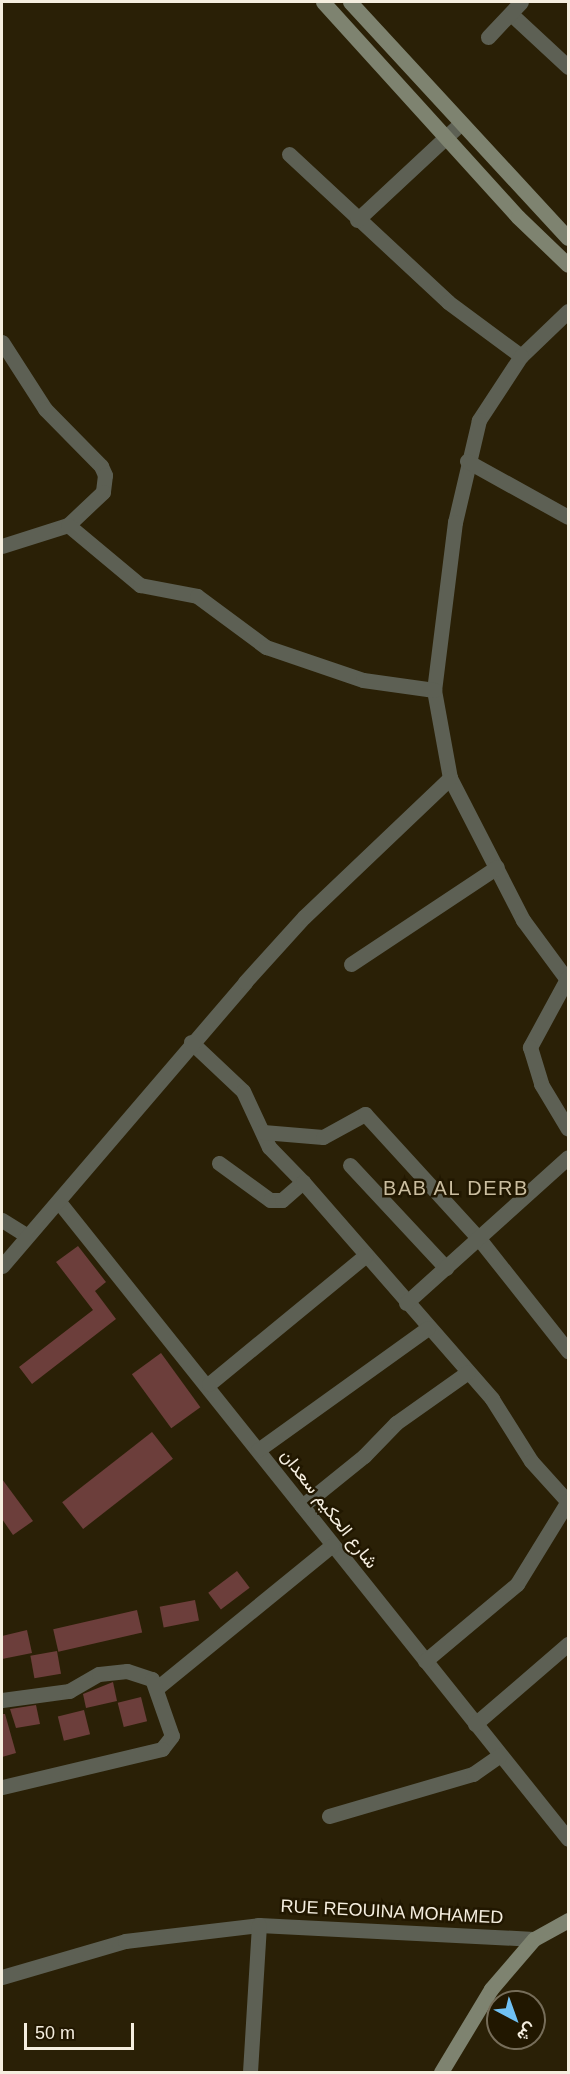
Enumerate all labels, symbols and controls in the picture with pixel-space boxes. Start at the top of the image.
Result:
district label: BAB AL DERB [382,1176,530,1200]
street label: شارع الحكيم سعدان [276,1445,382,1573]
street label: RUE REOUINA MOHAMED [280,1895,504,1929]
north arrow [486,1990,546,2050]
scale bar [27,2011,136,2049]
text: ش [514,2020,540,2045]
text: 50 m [35,2023,75,2043]

